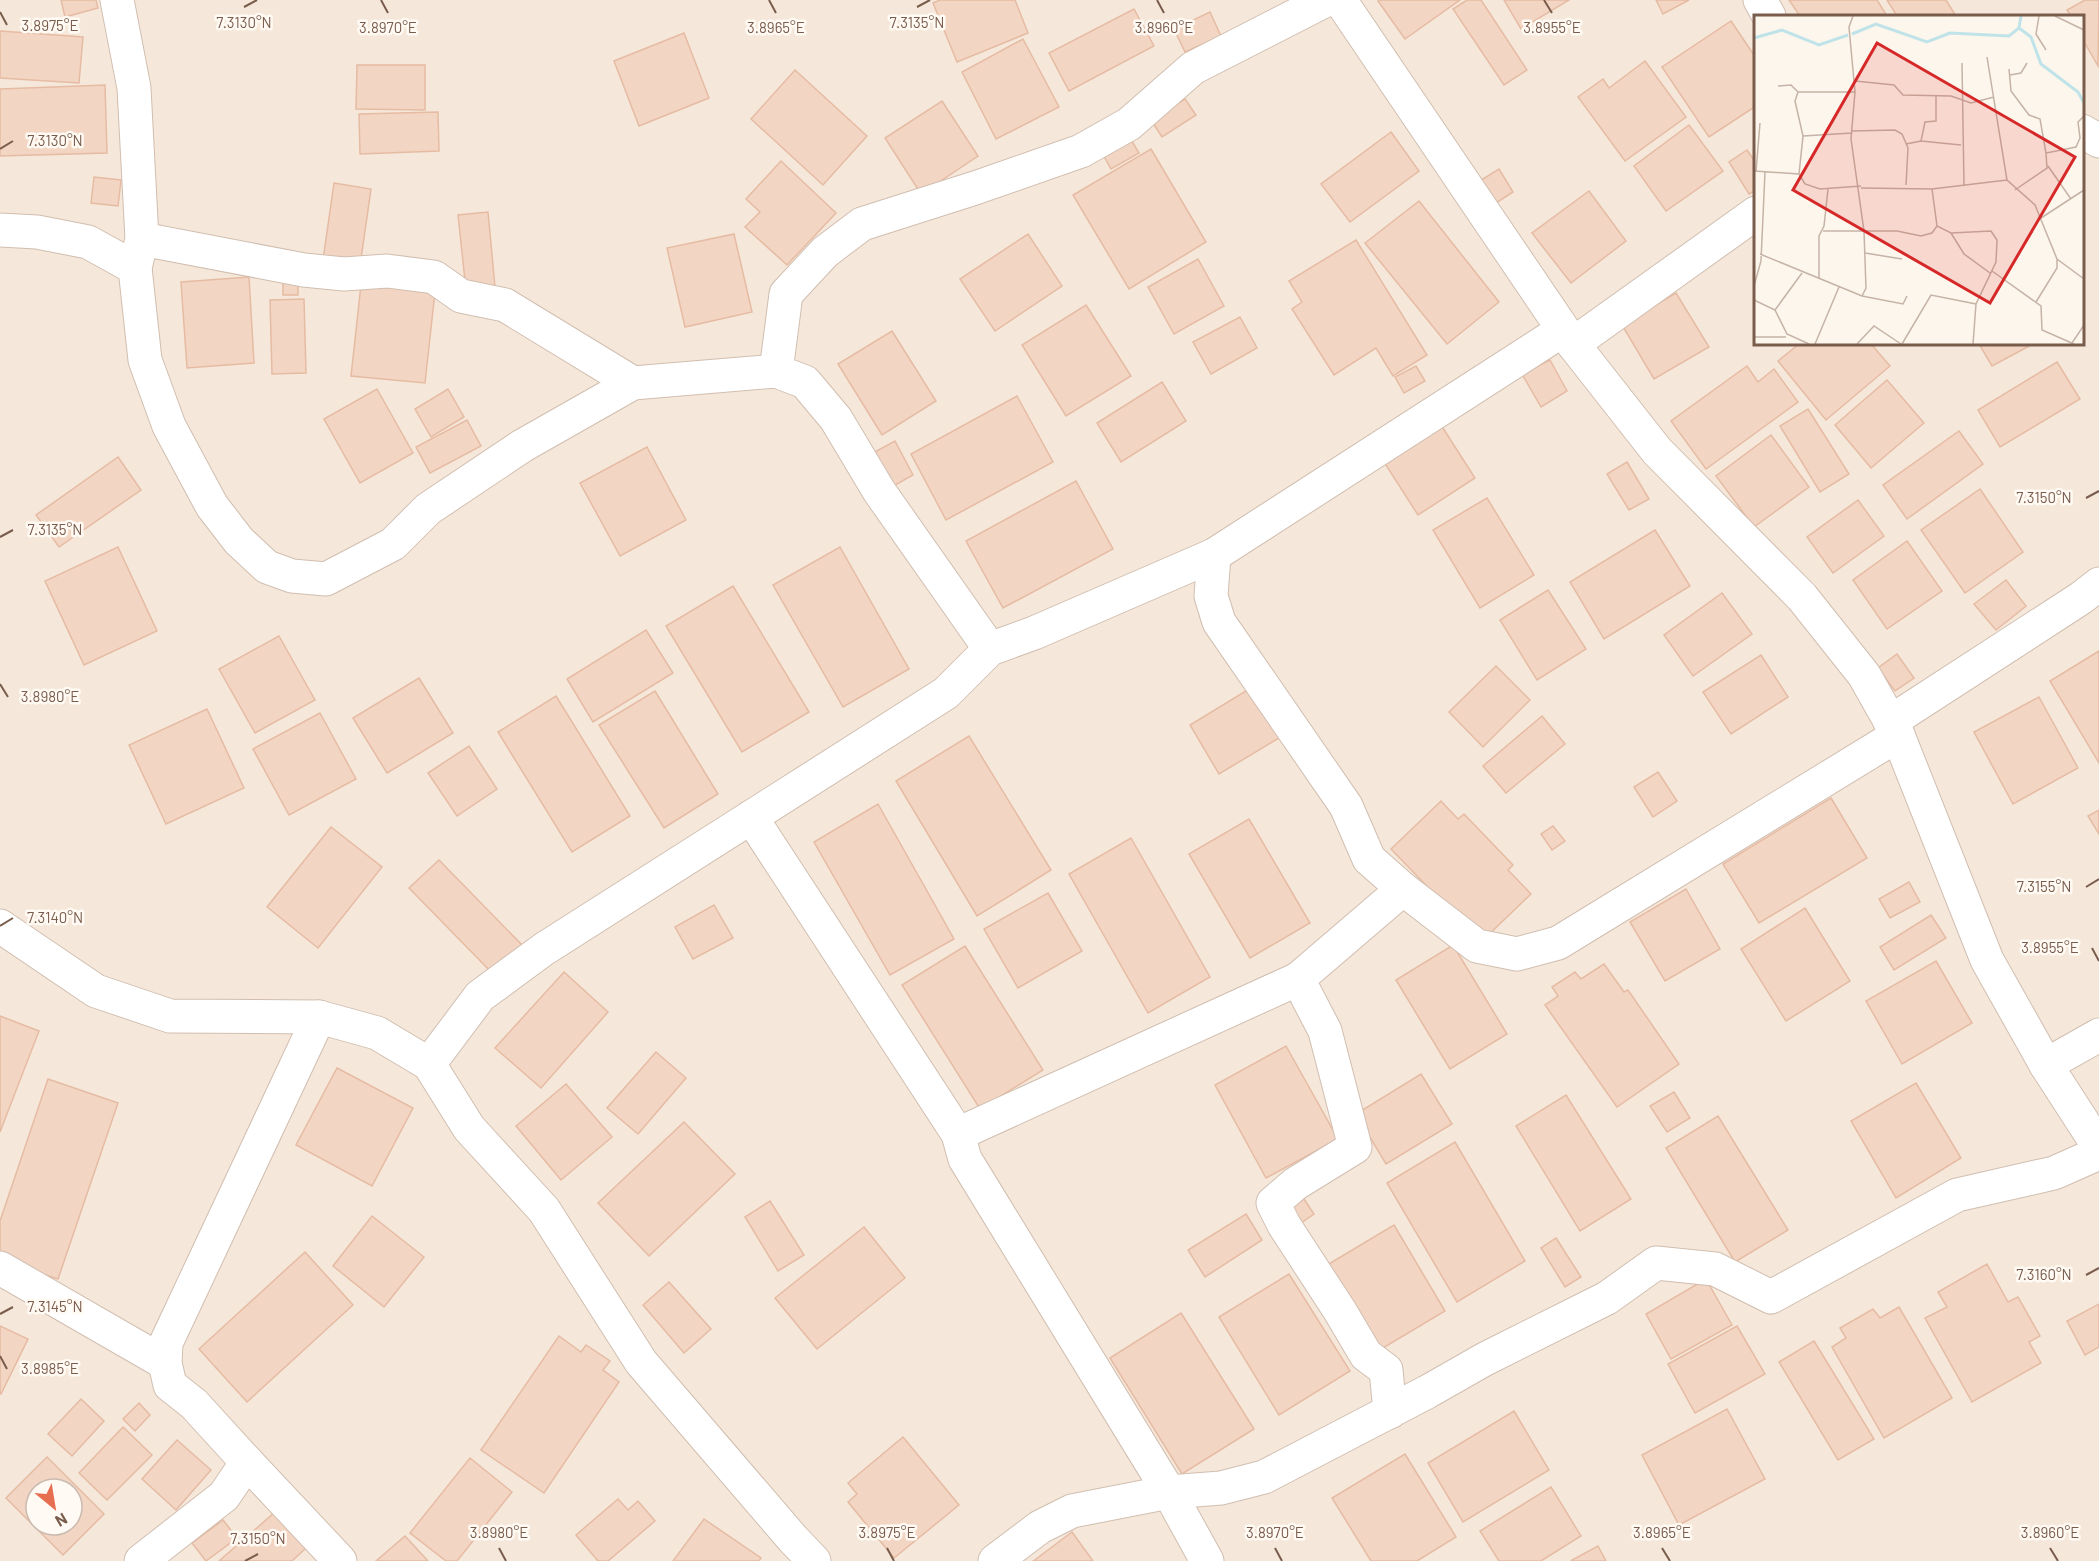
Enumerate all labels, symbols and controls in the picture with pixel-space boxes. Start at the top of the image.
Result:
text: 7.3130°N [216,13,272,31]
text: 7.3135°N [890,13,944,31]
inset map [1754,15,2084,345]
text: 3.8975°E [21,16,79,34]
text: 3.8970°E [359,18,417,36]
text: 3.8965°E [747,18,805,36]
text: 3.8960°E [1135,18,1193,36]
text: 3.8955°E [1523,18,1581,36]
text: 7.3130°N [27,131,83,149]
text: 7.3150°N [2016,488,2072,506]
text: 7.3135°N [28,520,82,538]
text: 3.8980°E [21,687,79,705]
text: 7.3155°N [2017,877,2071,895]
text: 7.3140°N [27,908,83,926]
text: 3.8955°E [2021,938,2079,956]
text: 7.3160°N [2016,1265,2072,1283]
text: 7.3145°N [27,1297,83,1315]
text: 3.8985°E [21,1359,79,1377]
north arrow [24,1477,84,1537]
text: N [52,1510,71,1531]
text: 3.8980°E [470,1523,528,1541]
text: 3.8975°E [858,1523,916,1541]
text: 3.8970°E [1246,1523,1304,1541]
text: 3.8965°E [1633,1523,1691,1541]
text: 3.8960°E [2021,1523,2079,1541]
text: 7.3150°N [230,1529,286,1547]

